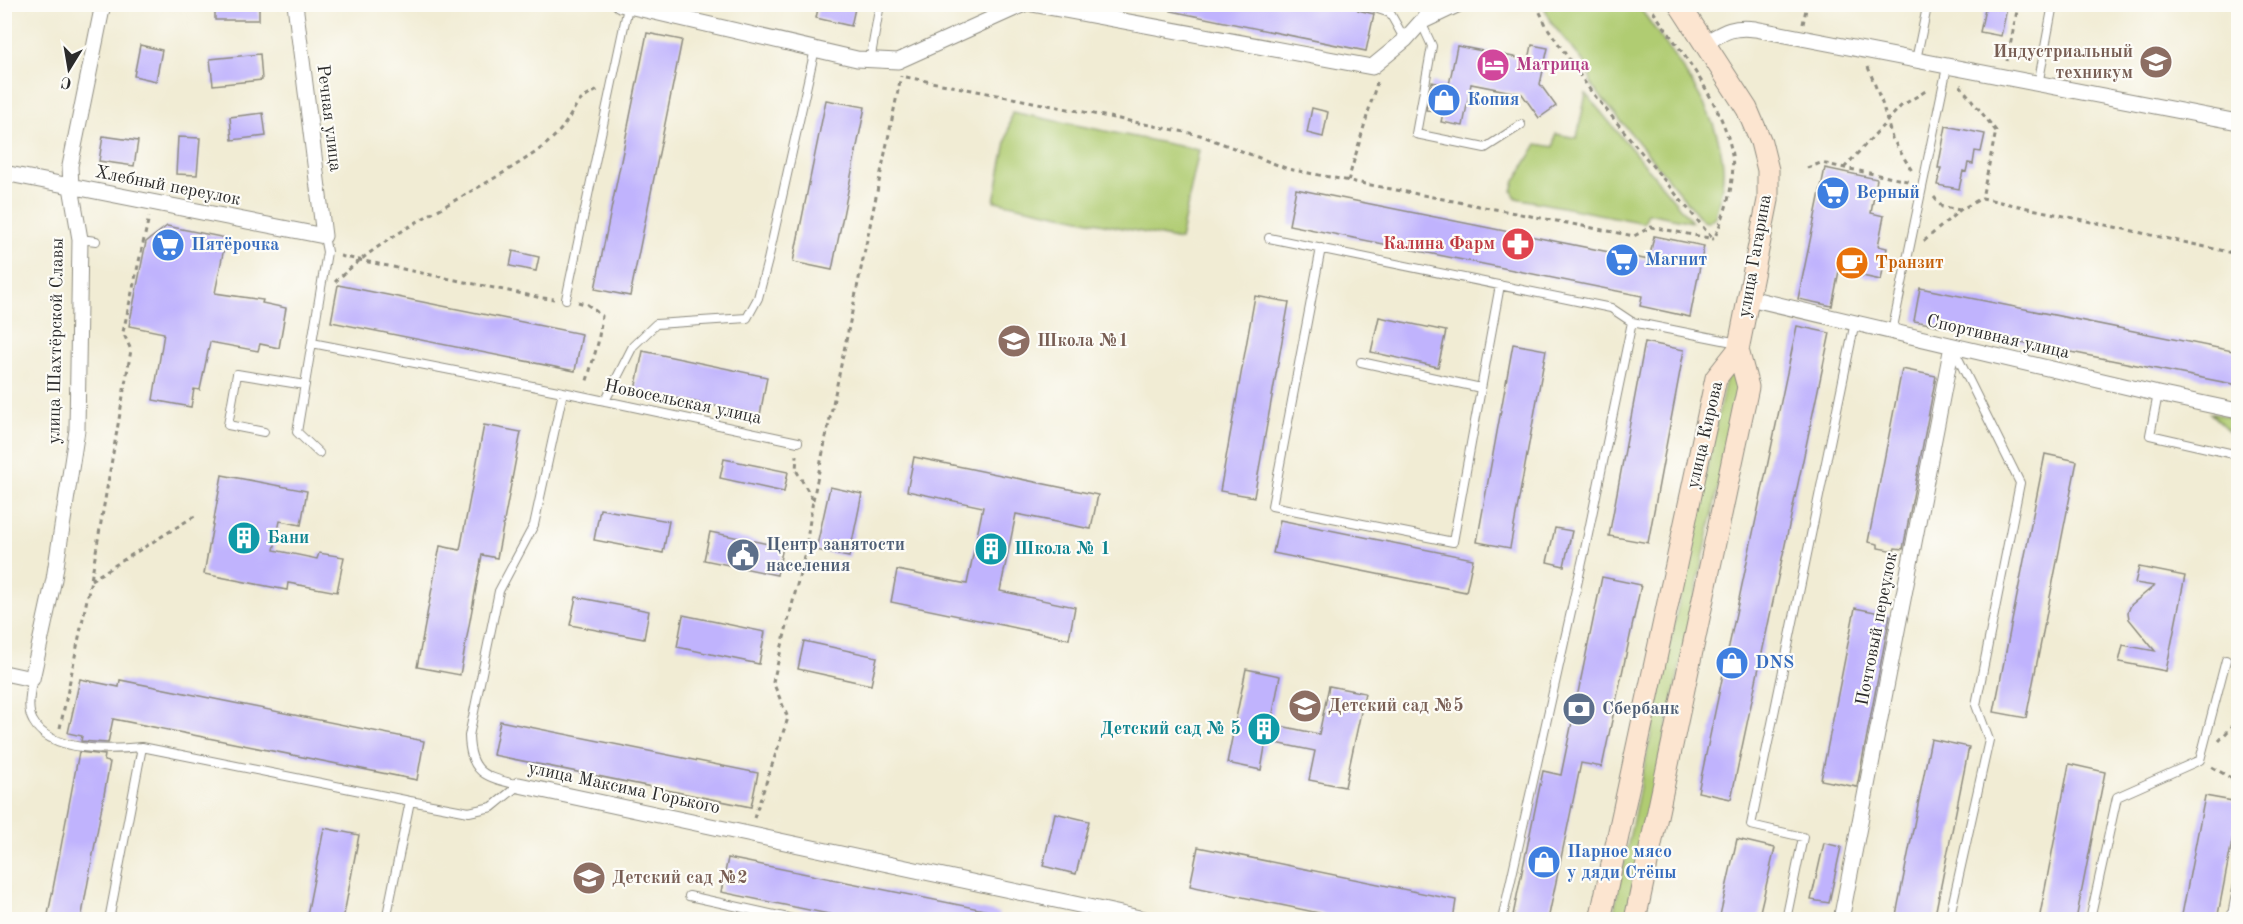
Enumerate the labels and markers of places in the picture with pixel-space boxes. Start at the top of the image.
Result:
place label: Индустриальный техникум [1993,43,2133,82]
school or university icon: Индустриальный техникум [2138,44,2174,80]
hotel icon: Матрица [1475,47,1511,83]
place label: Матрица [1516,56,1590,74]
shop icon: Копия [1426,82,1462,118]
place label: Копия [1467,91,1519,109]
supermarket icon: Верный [1815,175,1851,211]
place label: Верный [1856,184,1920,202]
pharmacy icon: Калина Фарм [1500,226,1536,262]
supermarket icon: Пятёрочка [150,227,186,263]
place label: Калина Фарм [1383,235,1495,253]
place label: Пятёрочка [191,236,279,254]
supermarket icon: Магнит [1604,242,1640,278]
cafe icon: Транзит [1834,245,1870,281]
place label: Магнит [1645,251,1708,269]
place label: Транзит [1875,254,1944,272]
school or university icon: Школа №1 [996,323,1032,359]
place label: Школа №1 [1037,332,1129,350]
building icon: Бани [226,520,262,556]
place label: Бани [267,529,309,547]
building icon: Школа № 1 [973,531,1009,567]
place label: Центр занятости населения [766,536,905,575]
public building icon: Центр занятости населения [725,537,761,573]
place label: Школа № 1 [1014,540,1111,558]
shop icon: DNS [1714,645,1750,681]
place label: DNS [1755,654,1794,672]
school or university icon: Детский сад №5 [1287,688,1323,724]
bank icon: Сбербанк [1561,691,1597,727]
place label: Детский сад №5 [1328,697,1464,715]
place label: Сбербанк [1602,700,1680,718]
building icon: Детский сад № 5 [1246,711,1282,747]
place label: Детский сад № 5 [1100,720,1241,738]
place label: Парное мясо у дяди Стёпы [1567,843,1677,882]
shop icon: Парное мясо у дяди Стёпы [1526,844,1562,880]
school or university icon: Детский сад №2 [571,860,607,896]
place label: Детский сад №2 [612,869,748,887]

